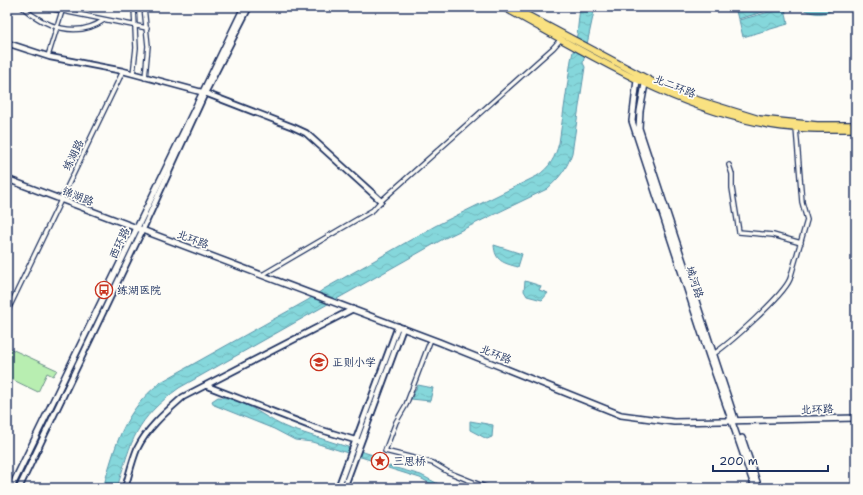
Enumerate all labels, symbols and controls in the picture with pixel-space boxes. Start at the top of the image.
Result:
street label: 北二环路 [652,71,698,102]
street label: 练湖路 [59,137,87,173]
street label: 锦湖路 [60,184,96,209]
street label: 西环路 [106,225,133,261]
street label: 北环路 [175,227,211,252]
street label: 城河路 [682,264,707,300]
bus stop icon: 练湖医院 [94,280,114,300]
place label: 练湖医院 [117,283,161,298]
street label: 北环路 [478,341,514,368]
school or university icon: 正则小学 [309,352,329,372]
place label: 正则小学 [332,355,376,370]
street label: 北环路 [800,401,834,418]
scale bar [713,447,828,473]
place icon: 三思桥 [370,451,390,471]
text: 200 m [719,453,758,469]
place label: 三思桥 [393,454,426,469]

